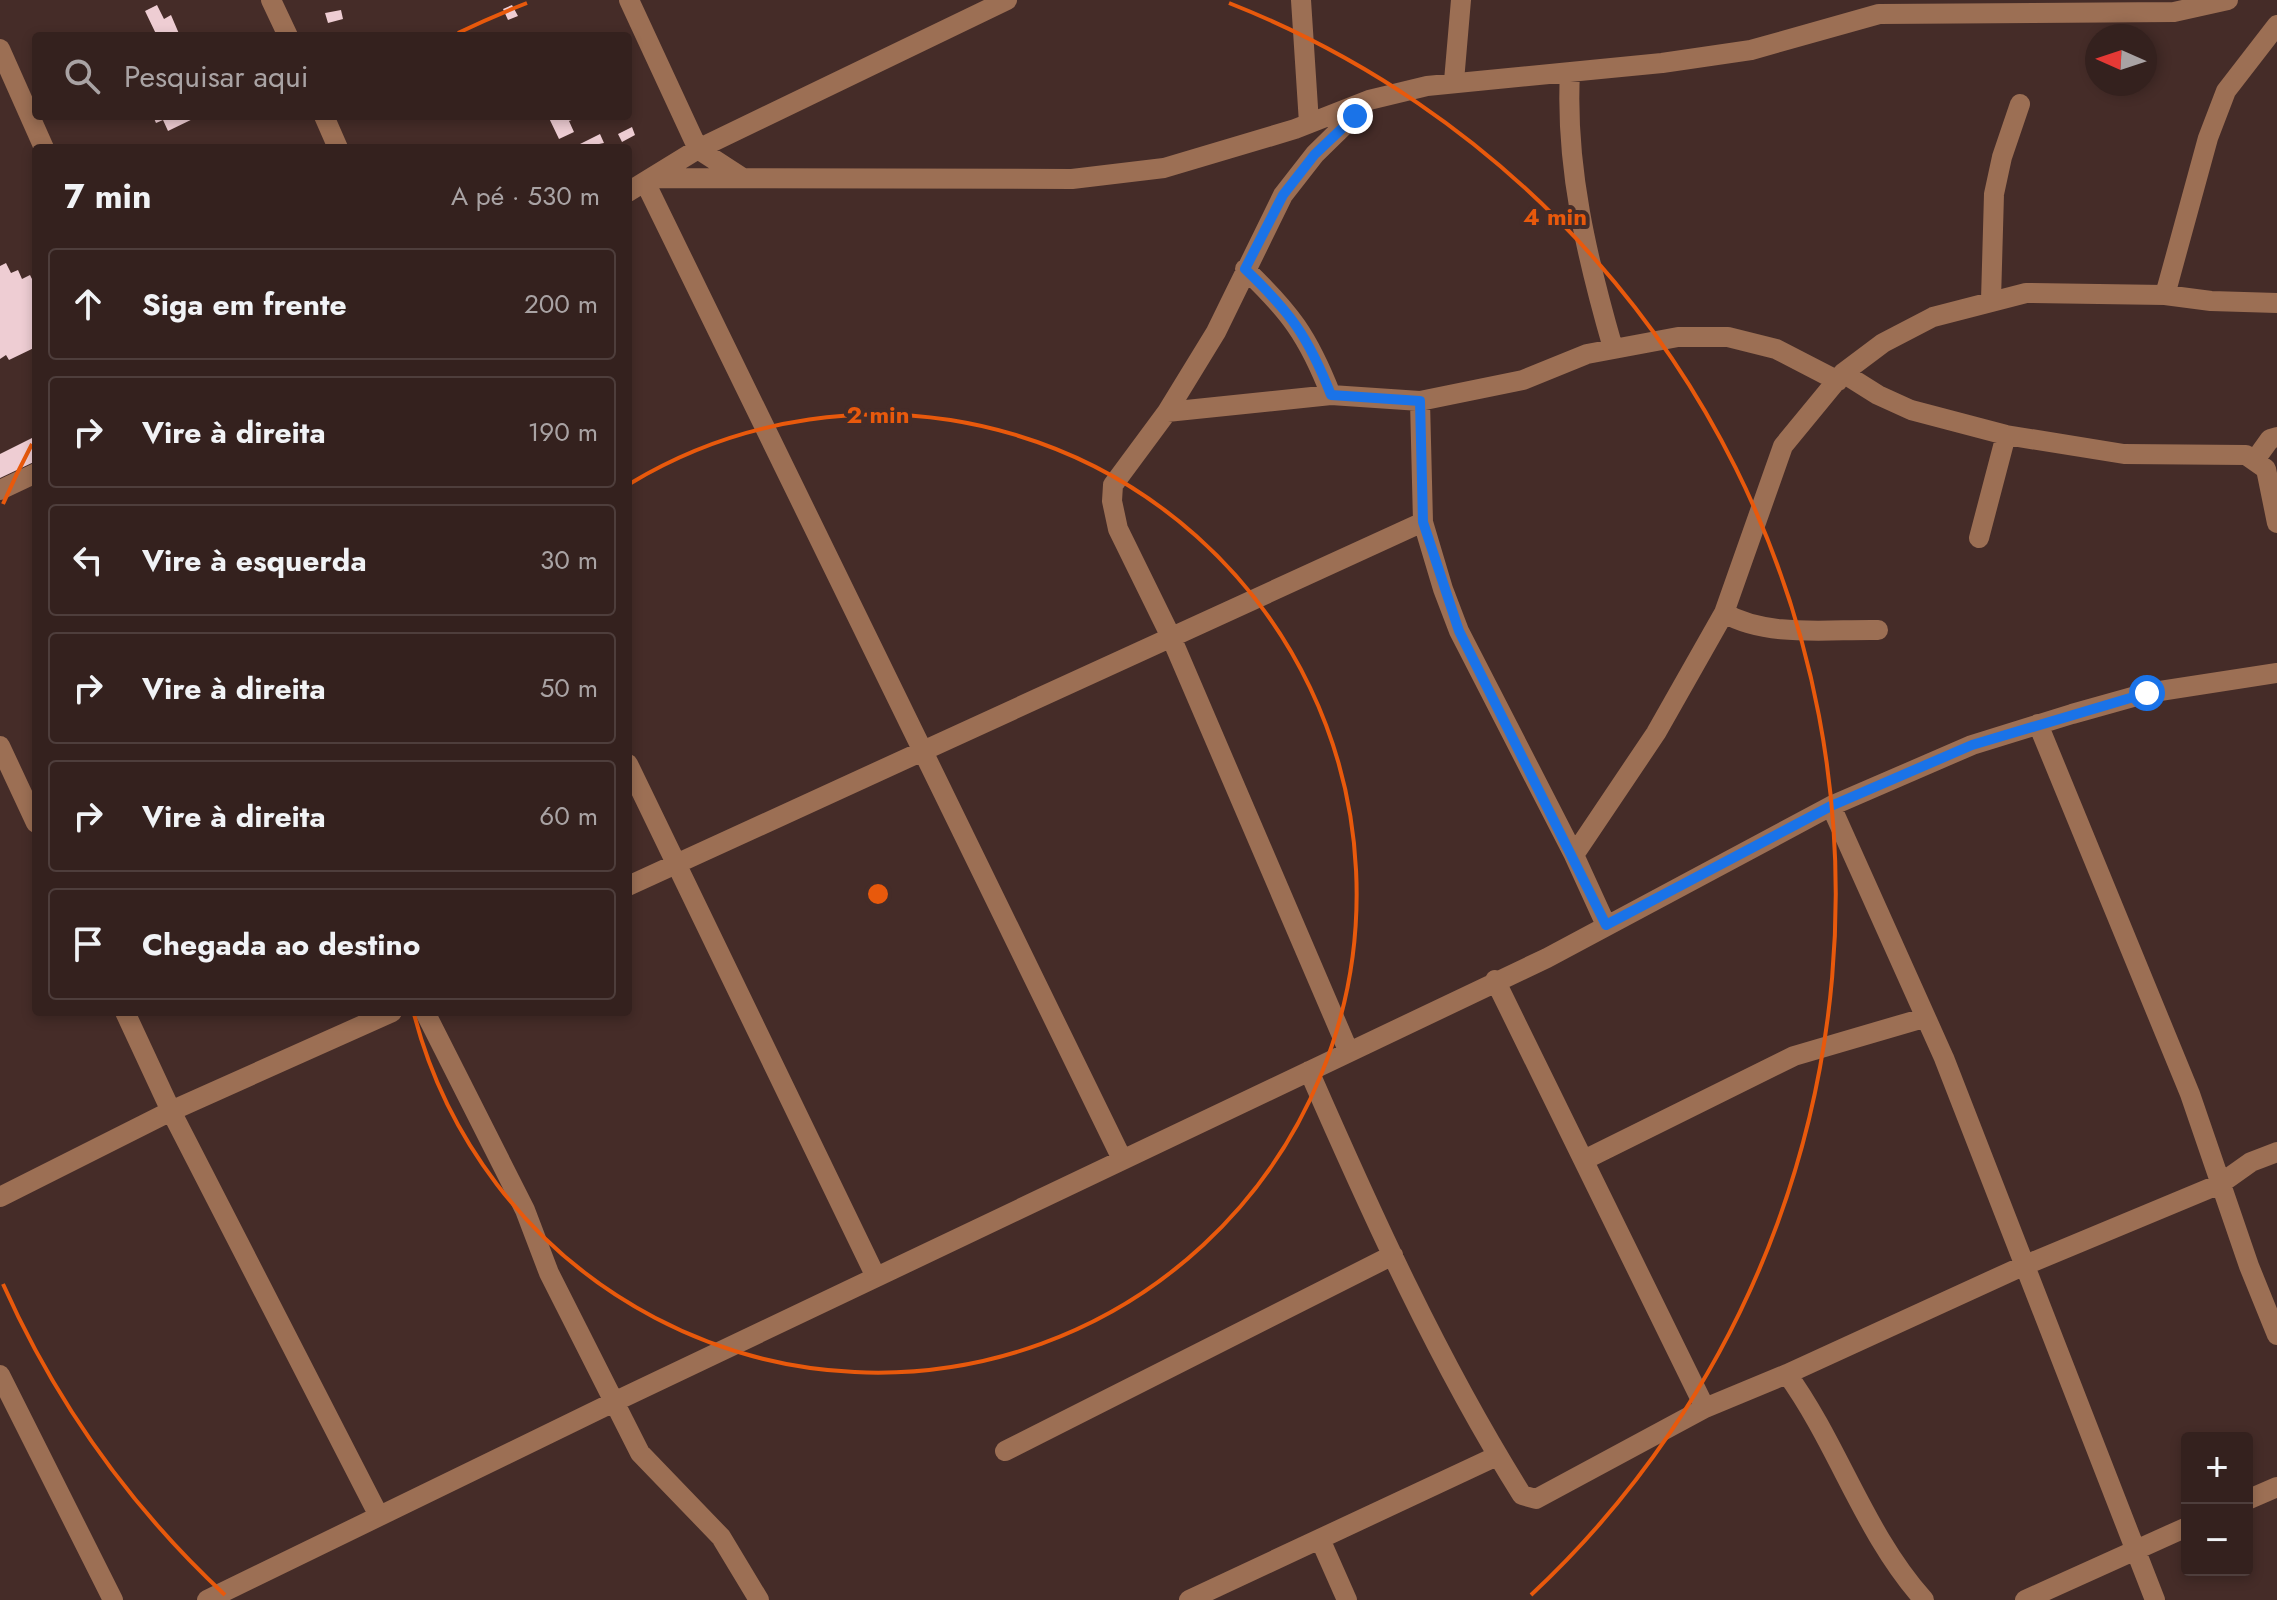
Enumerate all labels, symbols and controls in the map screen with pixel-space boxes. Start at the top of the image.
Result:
north arrow [2085,24,2157,96]
search box [32,32,632,120]
icon: search [60,54,104,98]
text: Pesquisar aqui [124,55,309,98]
route end [1337,98,1373,134]
text: 7 min [64,172,152,221]
text: A pé · 530 m [451,177,600,215]
text: 4 min [1523,199,1587,234]
icon: ahead [66,282,110,326]
text: Siga em frente [142,283,347,326]
text: 200 m [524,285,598,323]
text: 2 min [846,397,910,432]
icon: right [66,410,110,454]
text: Vire à direita [142,411,326,454]
text: 190 m [528,413,598,451]
icon: left [66,538,110,582]
text: Vire à esquerda [142,539,367,582]
text: 30 m [540,541,598,579]
icon: right [66,666,110,710]
text: Vire à direita [142,667,326,710]
text: 50 m [540,669,598,707]
route start [2129,675,2165,711]
icon: right [66,794,110,838]
text: Vire à direita [142,795,326,838]
text: 60 m [539,797,598,835]
centre of rings [864,880,892,908]
icon: arrive [66,922,110,966]
text: Chegada ao destino [142,923,420,966]
map controls [2181,1432,2253,1576]
button: + [2181,1432,2253,1504]
button: − [2181,1504,2253,1576]

